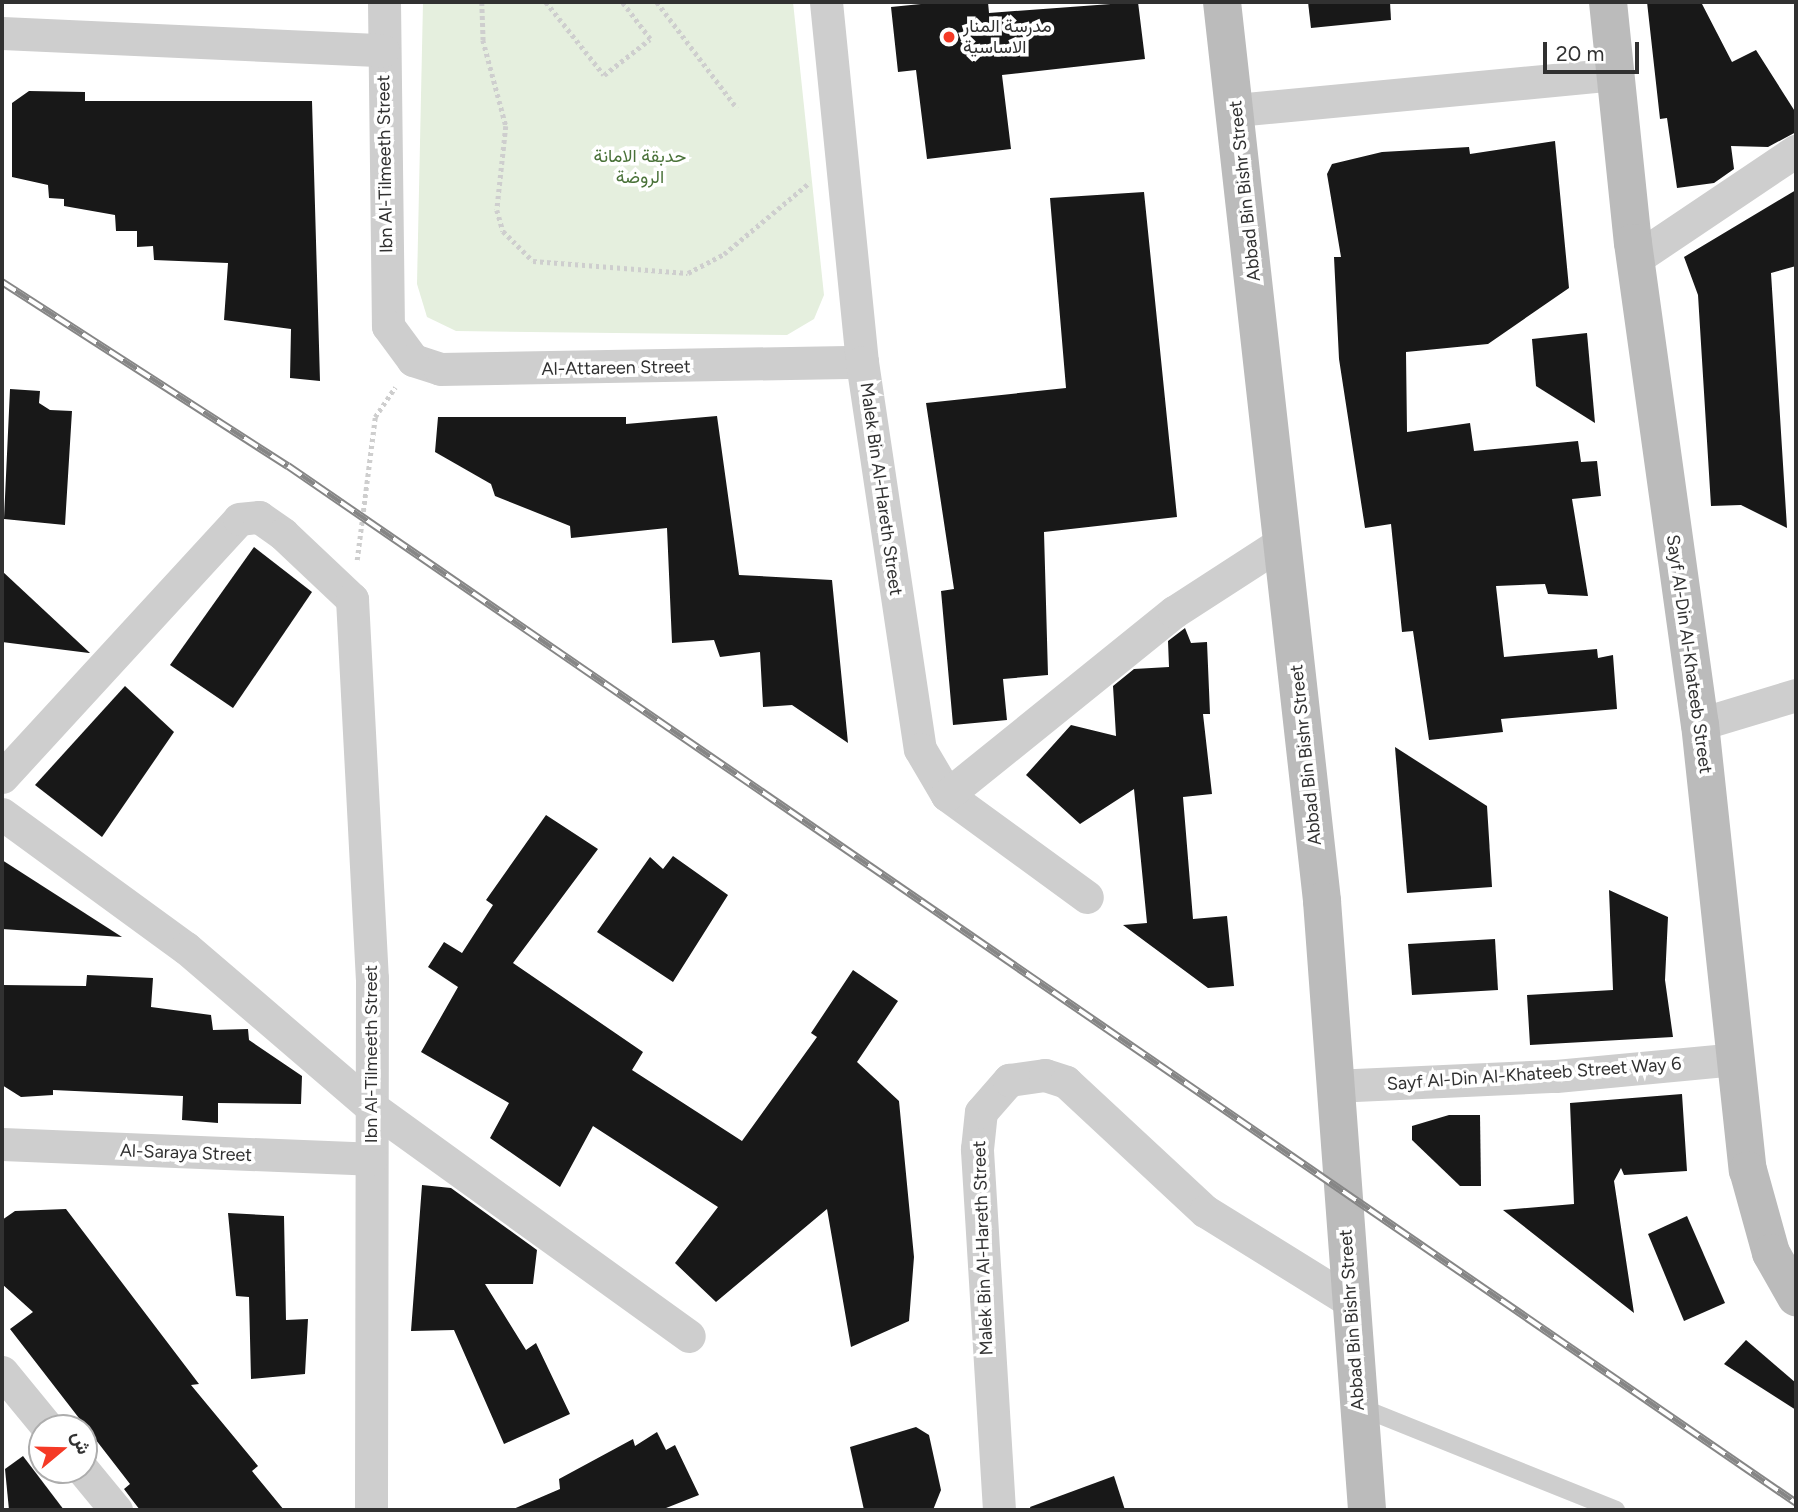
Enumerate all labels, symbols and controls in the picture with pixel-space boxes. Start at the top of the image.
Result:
place label: مدرسة المنار الاساسية [963,16,1052,58]
scale bar [1546,28,1642,72]
marker: مدرسة المنار الاساسية [941,29,957,45]
text: 20 m [1556,41,1604,66]
street label: Ibn Al-Tilmeeth Street [373,75,397,253]
street label: Abbad Bin Bishr Street [1225,100,1265,282]
park label: حدبقة الامانة الروضة [594,146,686,188]
street label: Al-Attareen Street [541,356,691,380]
street label: Malek Bin Al-Hareth Street [855,381,907,597]
street label: Sayf Al-Din Al-Khateeb Street [1662,533,1716,775]
street label: Abbad Bin Bishr Street [1286,664,1326,846]
street label: Ibn Al-Tilmeeth Street [360,965,382,1143]
street label: Sayf Al-Din Al-Khateeb Street Way 6 [1386,1053,1682,1095]
street label: Al-Saraya Street [120,1140,252,1166]
street label: Malek Bin Al-Hareth Street [968,1140,998,1356]
street label: Abbad Bin Bishr Street [1335,1229,1369,1411]
north arrow [28,1414,98,1484]
text: ش [67,1428,96,1457]

